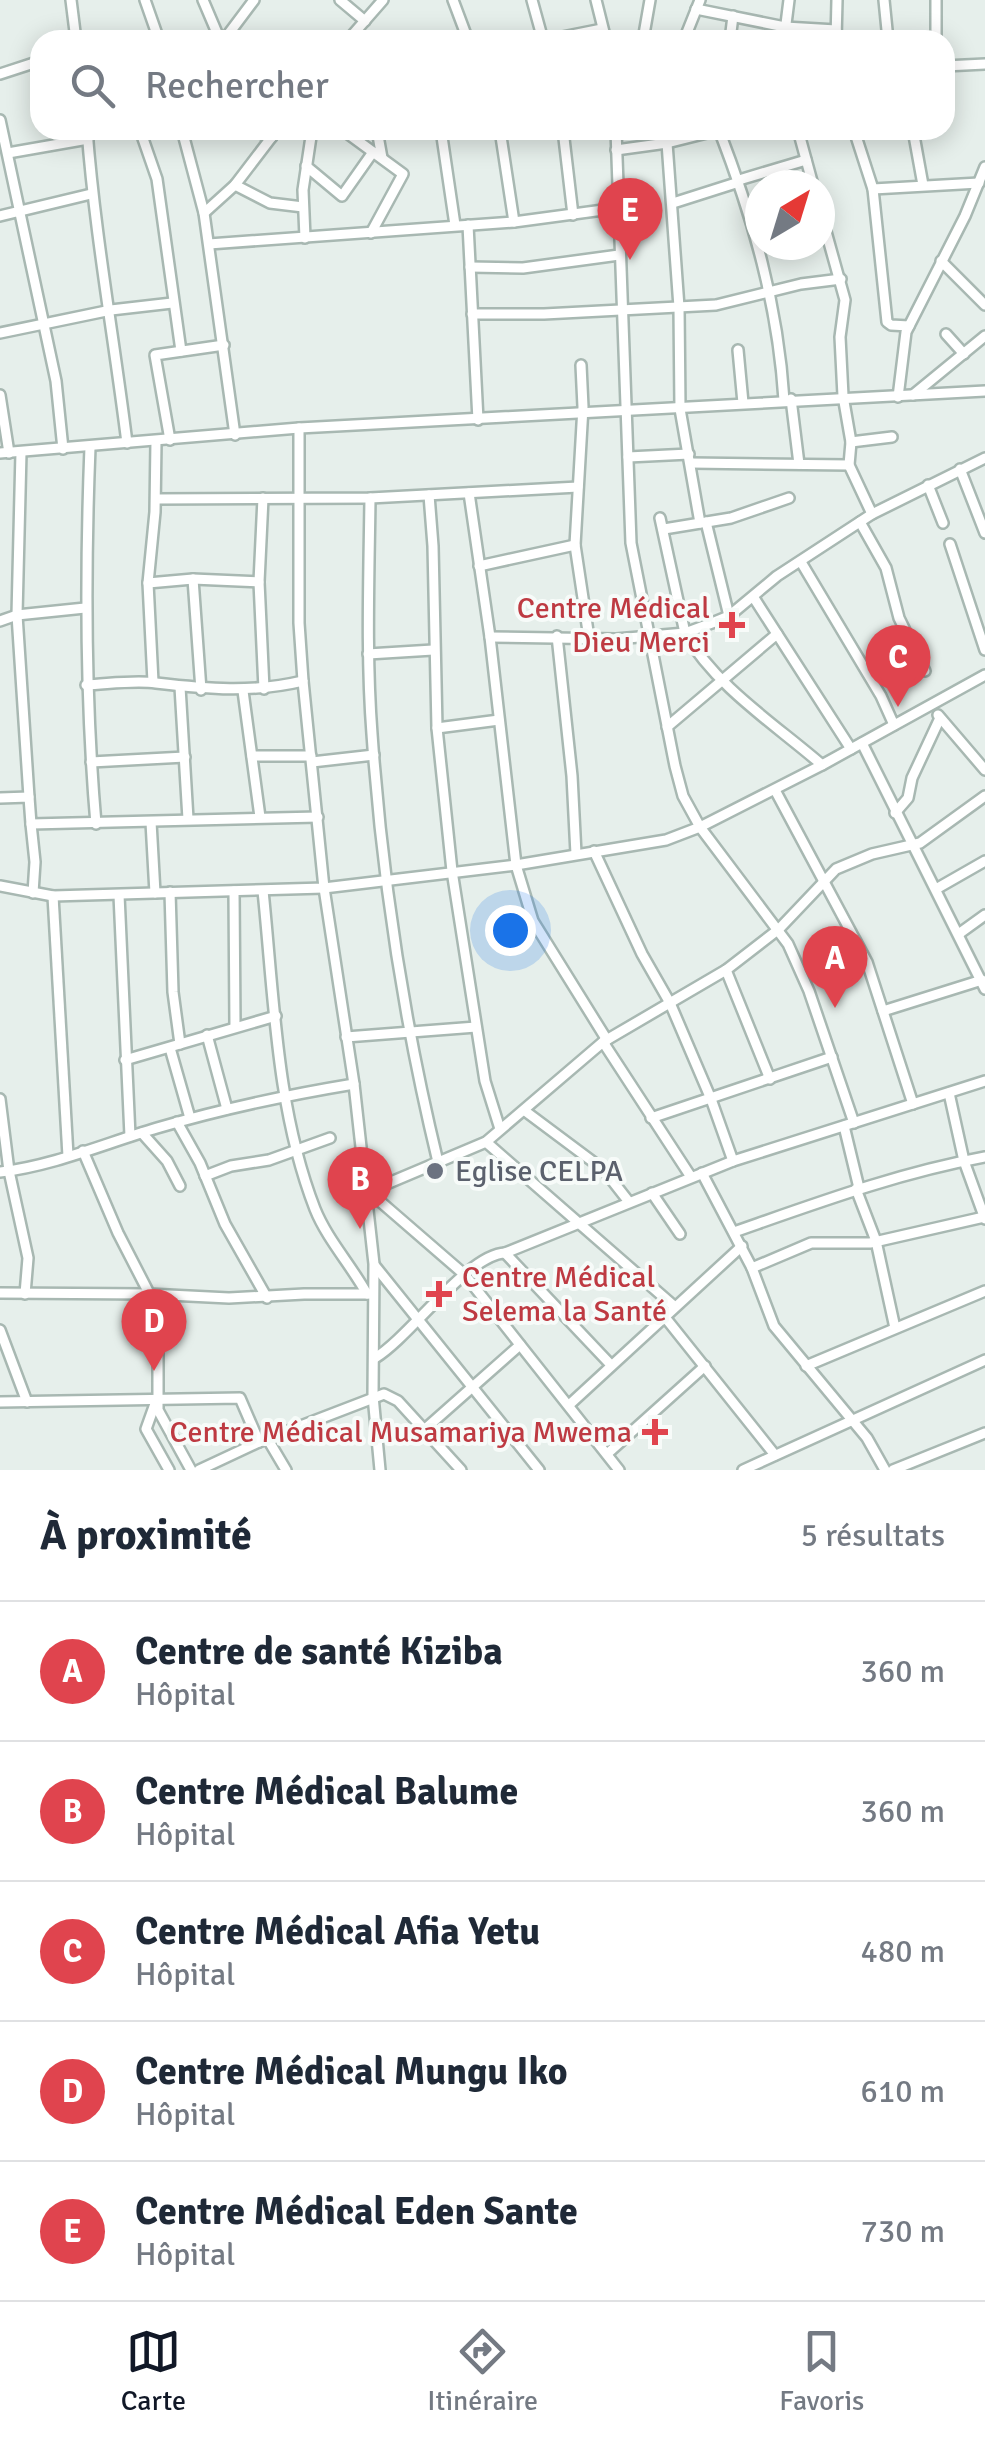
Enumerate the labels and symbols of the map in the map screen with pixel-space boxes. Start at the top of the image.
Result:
north arrow [745,170,835,260]
pin: E [598,178,662,260]
place label: Centre Médical Dieu Merci [517,590,710,661]
marker: Centre Médical Dieu Merci [719,612,745,638]
pin: C [866,624,930,707]
your location [485,905,536,956]
pin: A [802,926,868,1008]
pin: B [328,1146,392,1229]
place label: Eglise CELPA [455,1153,623,1190]
marker: Eglise CELPA [424,1160,446,1182]
place label: Centre Médical Selema la Santé [462,1259,667,1330]
marker: Centre Médical Selema la Santé [426,1281,452,1307]
pin: D [122,1288,186,1371]
place label: Centre Médical Musamariya Mwema [170,1414,632,1451]
marker: Centre Médical Musamariya Mwema [642,1419,668,1445]

